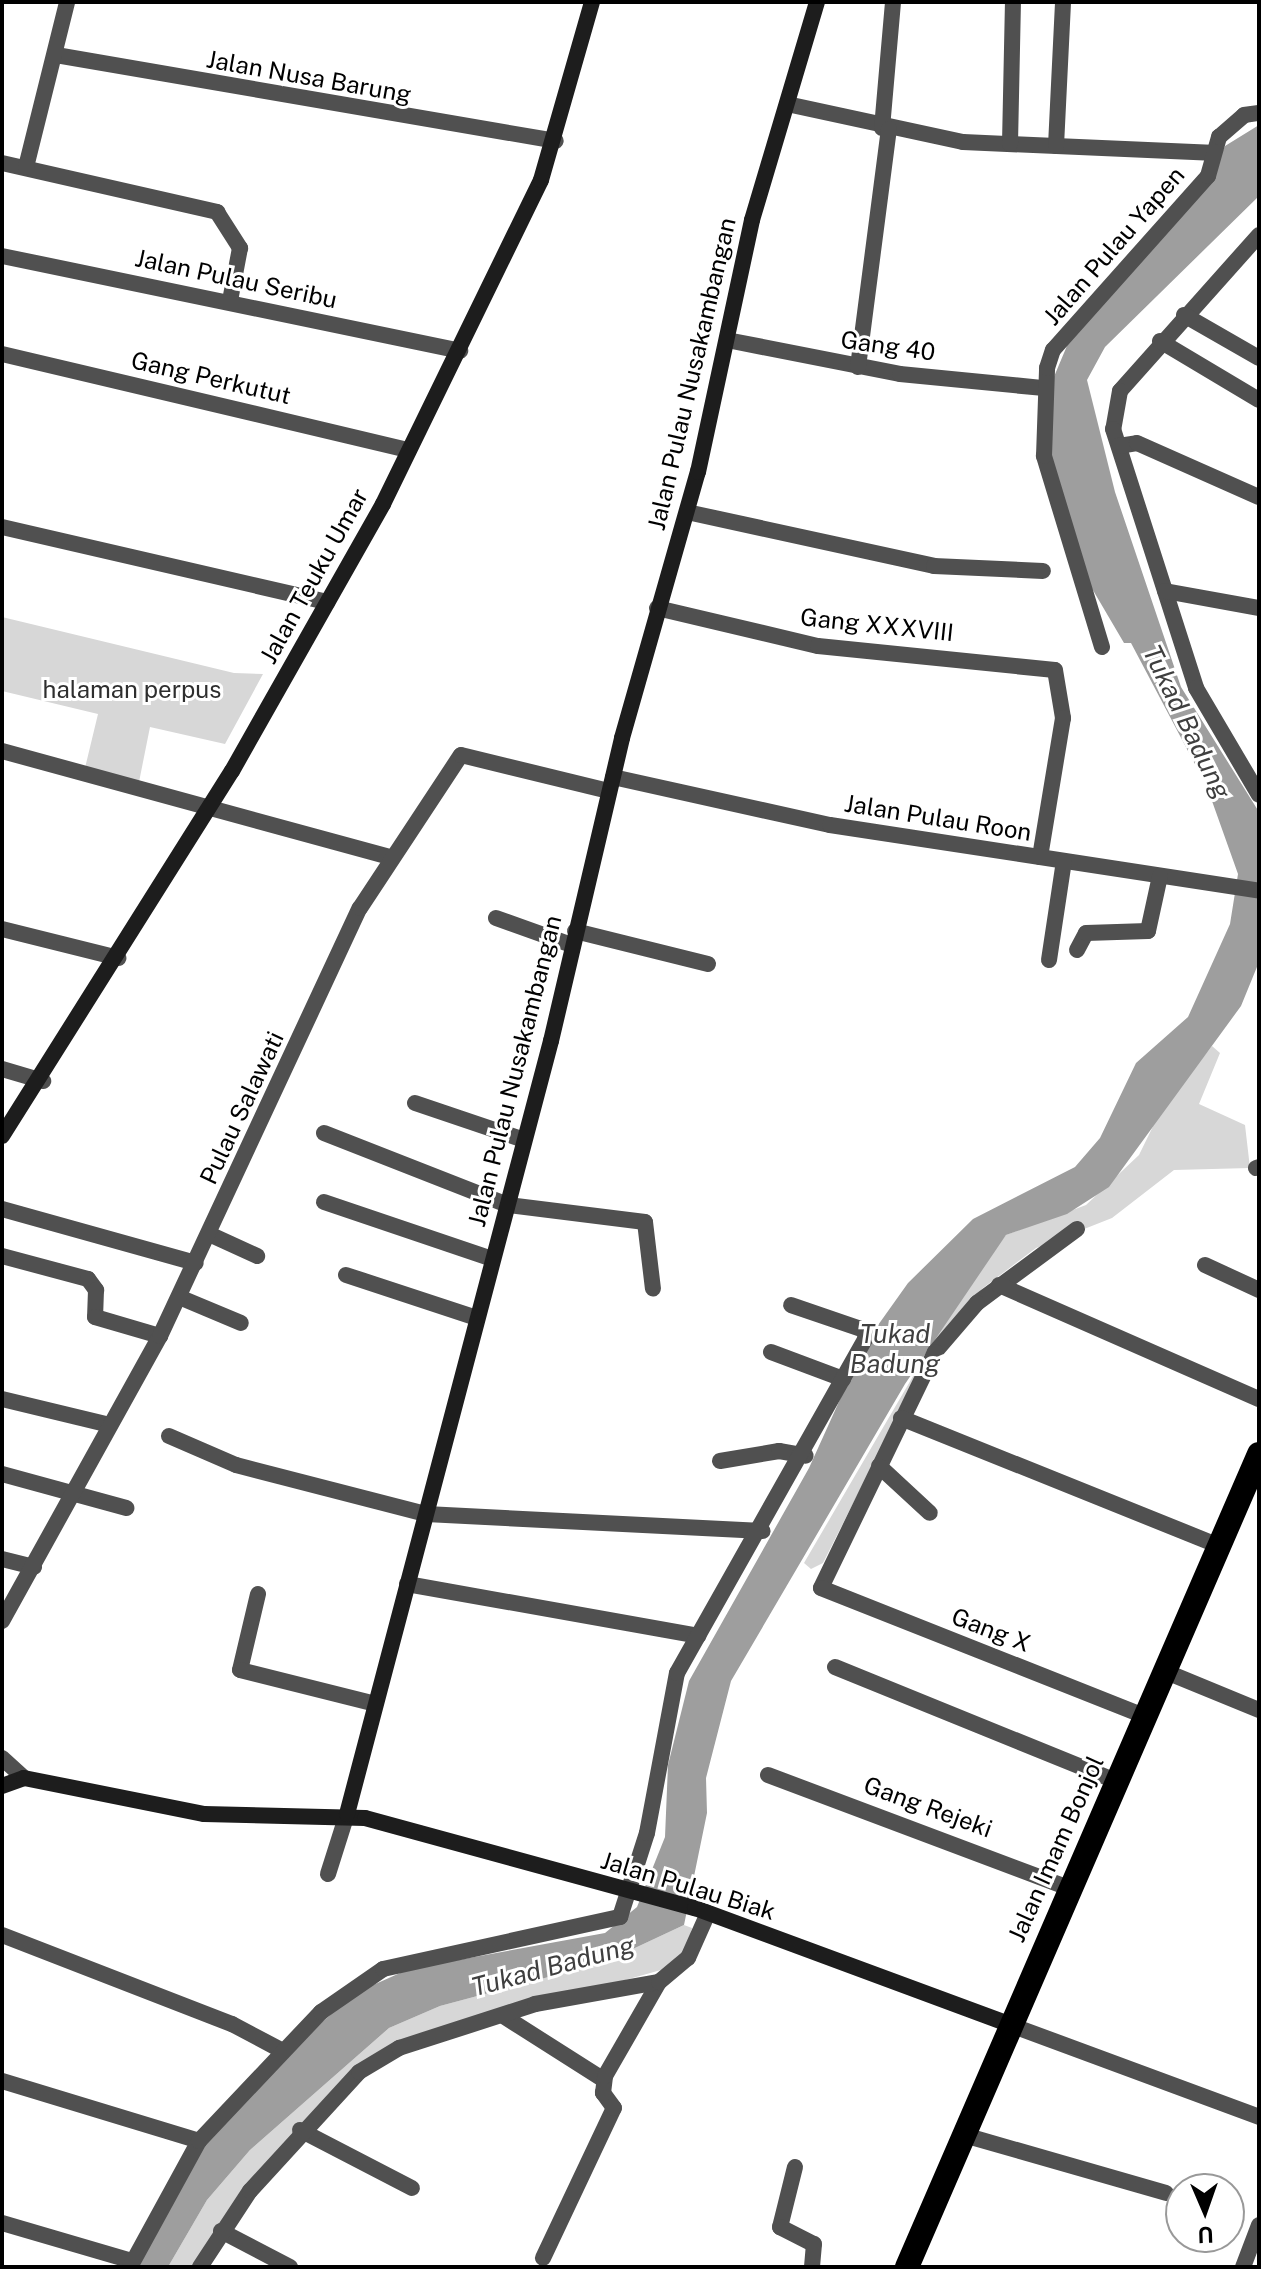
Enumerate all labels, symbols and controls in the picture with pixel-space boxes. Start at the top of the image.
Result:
street label: Jalan Nusa Barung [204,45,414,109]
street label: Jalan Pulau Yapen [1037,161,1191,331]
street label: Jalan Pulau Nusakambangan [642,215,742,533]
street label: Jalan Pulau Seribu [132,244,340,314]
street label: Gang 40 [839,325,937,367]
street label: Gang Perkutut [128,346,294,410]
street label: Jalan Teuku Umar [254,483,374,669]
street label: Gang XXXVIII [799,603,955,647]
water label: Tukad Badung [1136,640,1238,804]
park label: halaman perpus [43,676,221,704]
street label: Jalan Pulau Roon [842,789,1034,847]
street label: Jalan Pulau Nusakambangan [462,912,568,1230]
street label: Pulau Salawati [194,1027,290,1189]
water label: Tukad Badung [850,1318,940,1380]
street label: Gang X [948,1602,1034,1658]
street label: Jalan Imam Bonjol [1002,1751,1110,1947]
street label: Gang Rejeki [860,1771,996,1843]
street label: Jalan Pulau Biak [597,1846,779,1926]
water label: Tukad Badung [468,1929,638,2003]
north arrow [1165,2173,1245,2253]
text: U [1197,2222,1214,2248]

